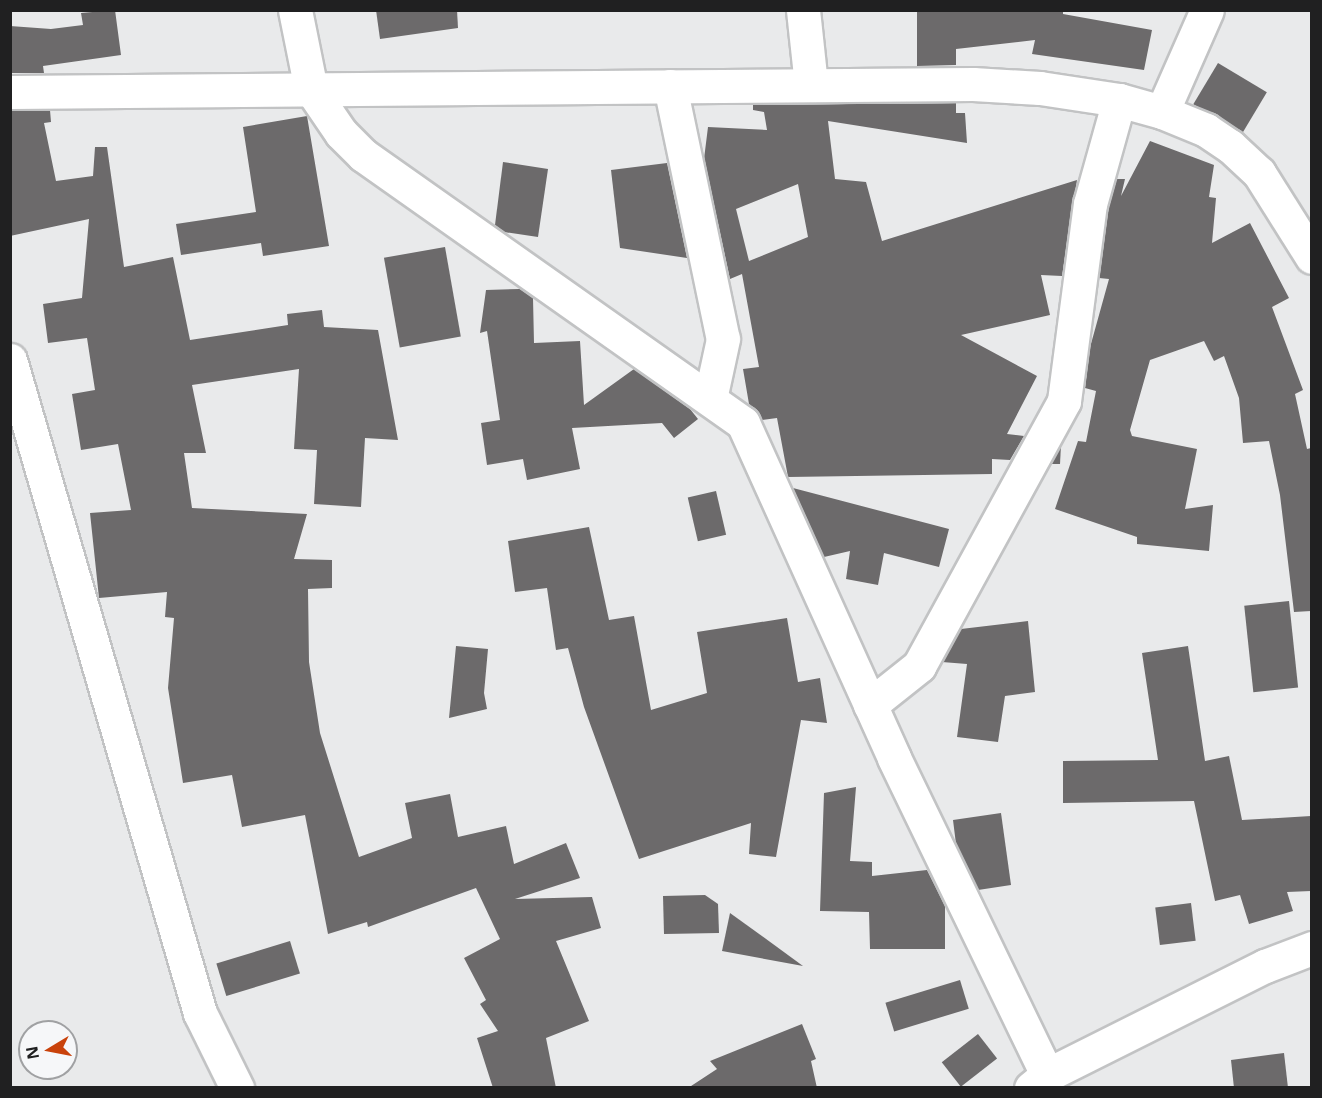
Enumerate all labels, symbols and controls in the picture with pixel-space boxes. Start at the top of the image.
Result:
north arrow [18,1020,78,1080]
text: N [20,1044,44,1061]

